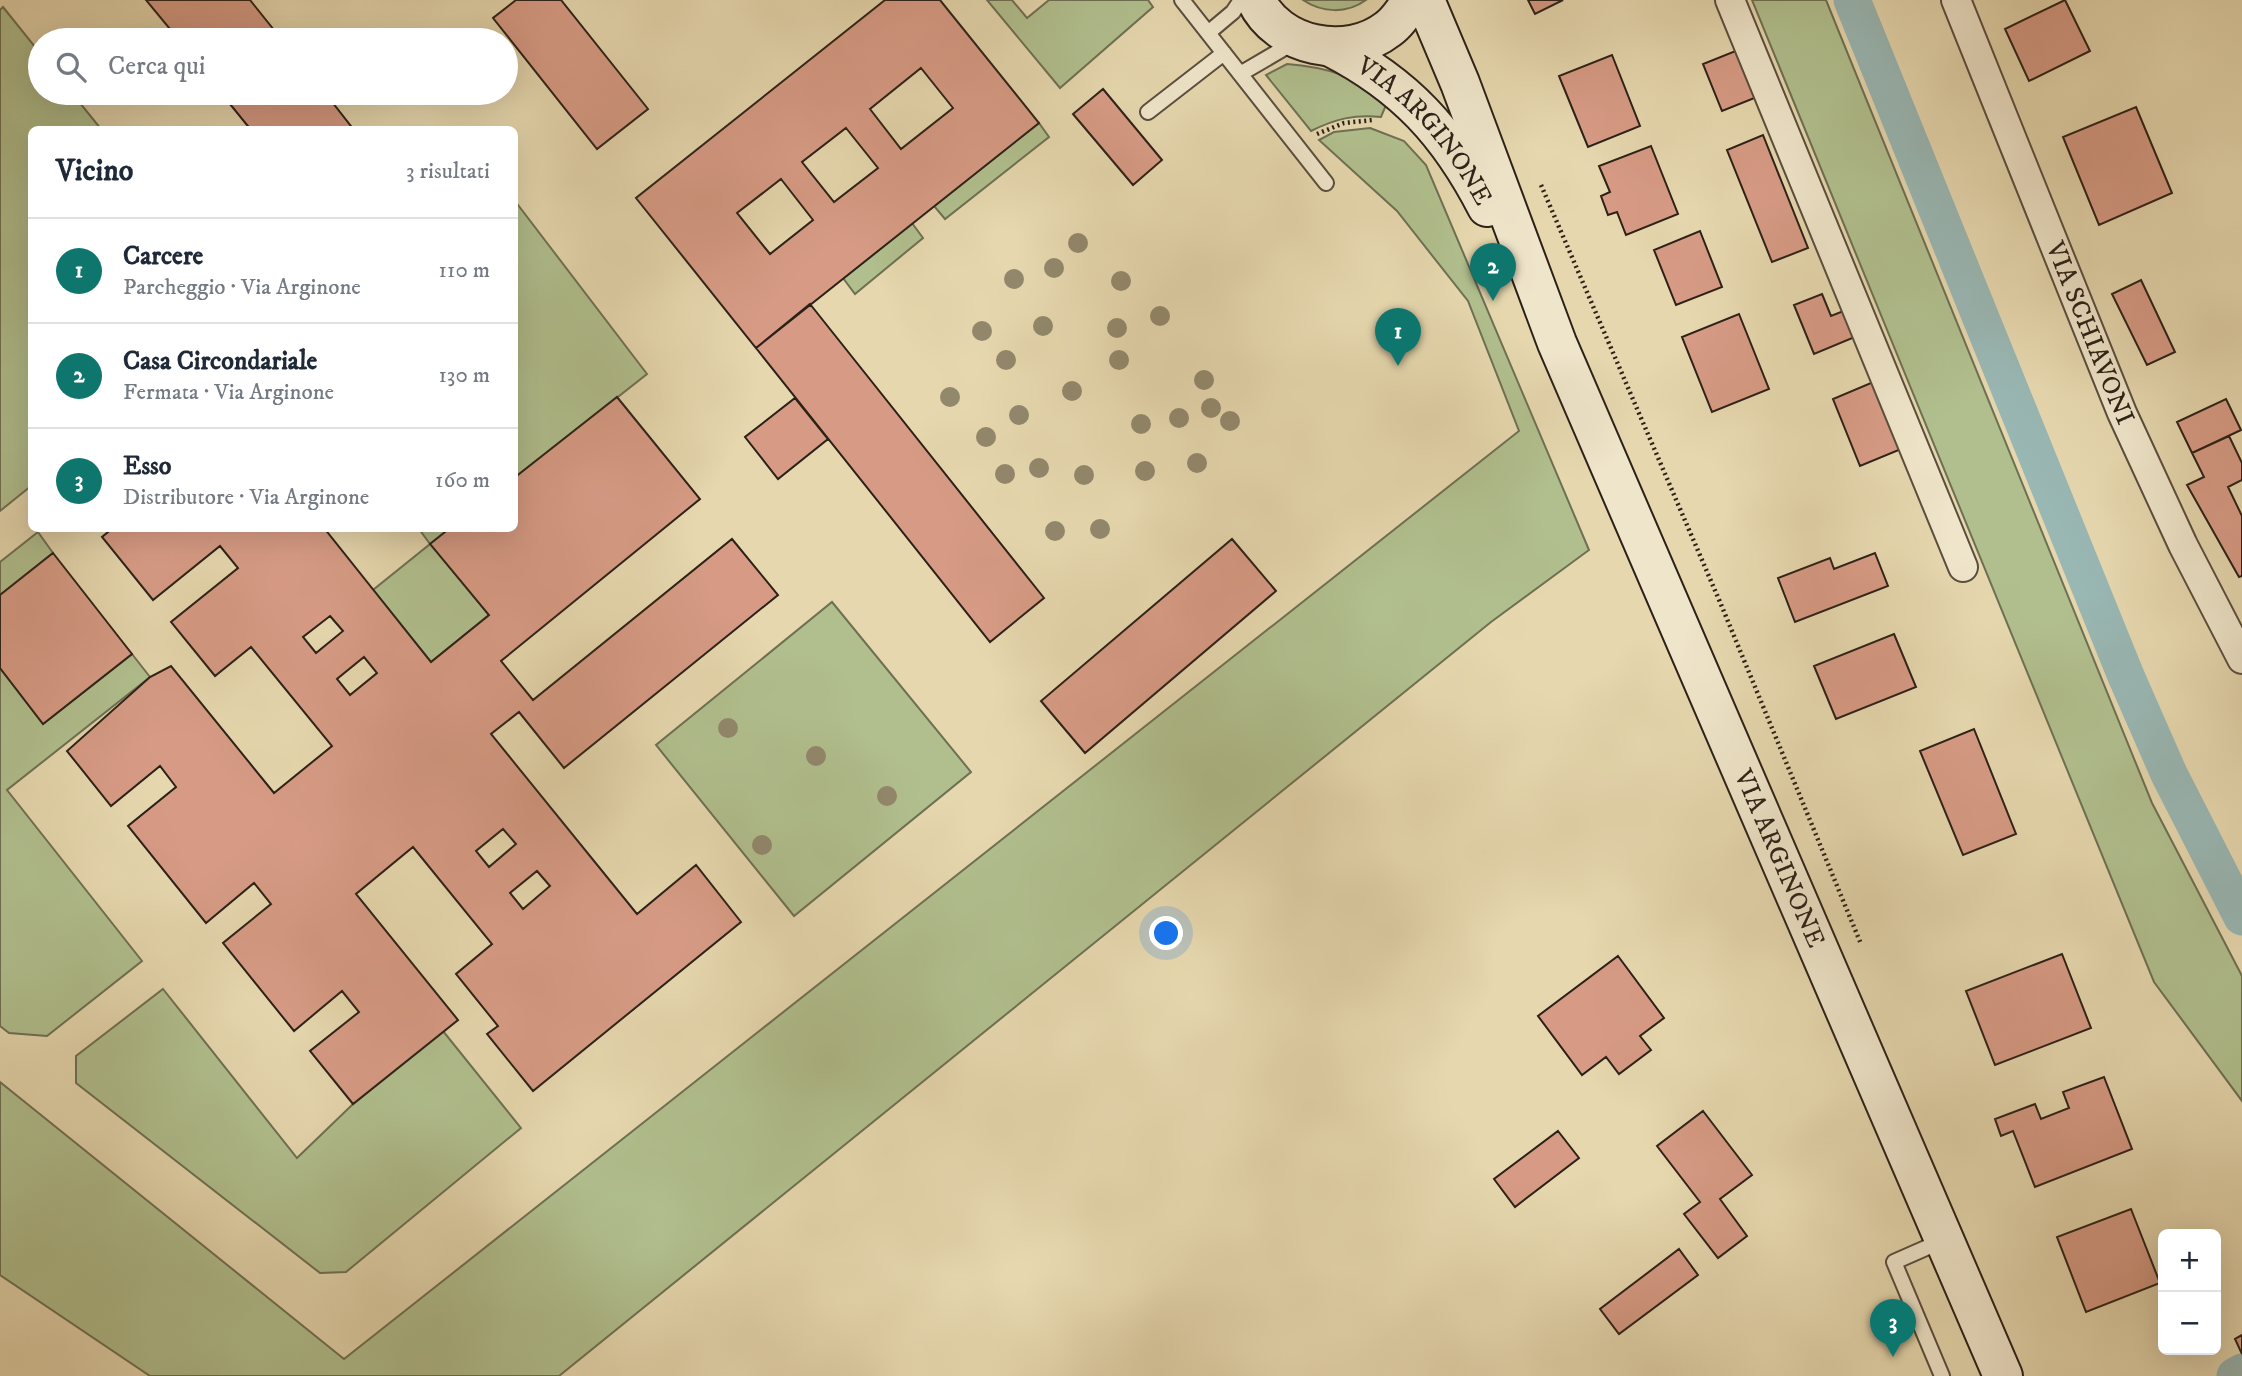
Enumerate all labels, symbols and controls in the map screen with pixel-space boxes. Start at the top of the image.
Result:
search box [28,28,518,105]
icon: search [52,48,90,86]
street label: VIA ARGINONE [1350,49,1500,211]
text: Cerca qui [108,50,206,83]
text: Vicino [56,153,133,190]
text: 3 risultati [406,157,490,186]
street label: VIA SCHIAVONI [2038,236,2142,430]
text: Carcere [123,240,203,273]
pin: 2 [1470,243,1516,301]
text: 1 [75,256,83,285]
text: 110 m [439,256,490,285]
text: Parcheggio · Via Arginone [123,273,361,302]
pin: 1 [1375,308,1421,366]
text: Casa Circondariale [123,345,317,378]
text: 2 [73,361,85,390]
text: 130 m [438,361,490,390]
text: Fermata · Via Arginone [123,378,334,407]
text: Esso [123,450,171,483]
text: 3 [75,466,83,495]
text: 160 m [435,466,490,495]
text: Distributore · Via Arginone [123,483,369,512]
street label: VIA ARGINONE [1726,763,1833,953]
your location [1149,916,1183,950]
map controls [2158,1229,2221,1355]
button: + [2158,1229,2221,1292]
button: − [2158,1292,2221,1355]
pin: 3 [1870,1299,1916,1357]

